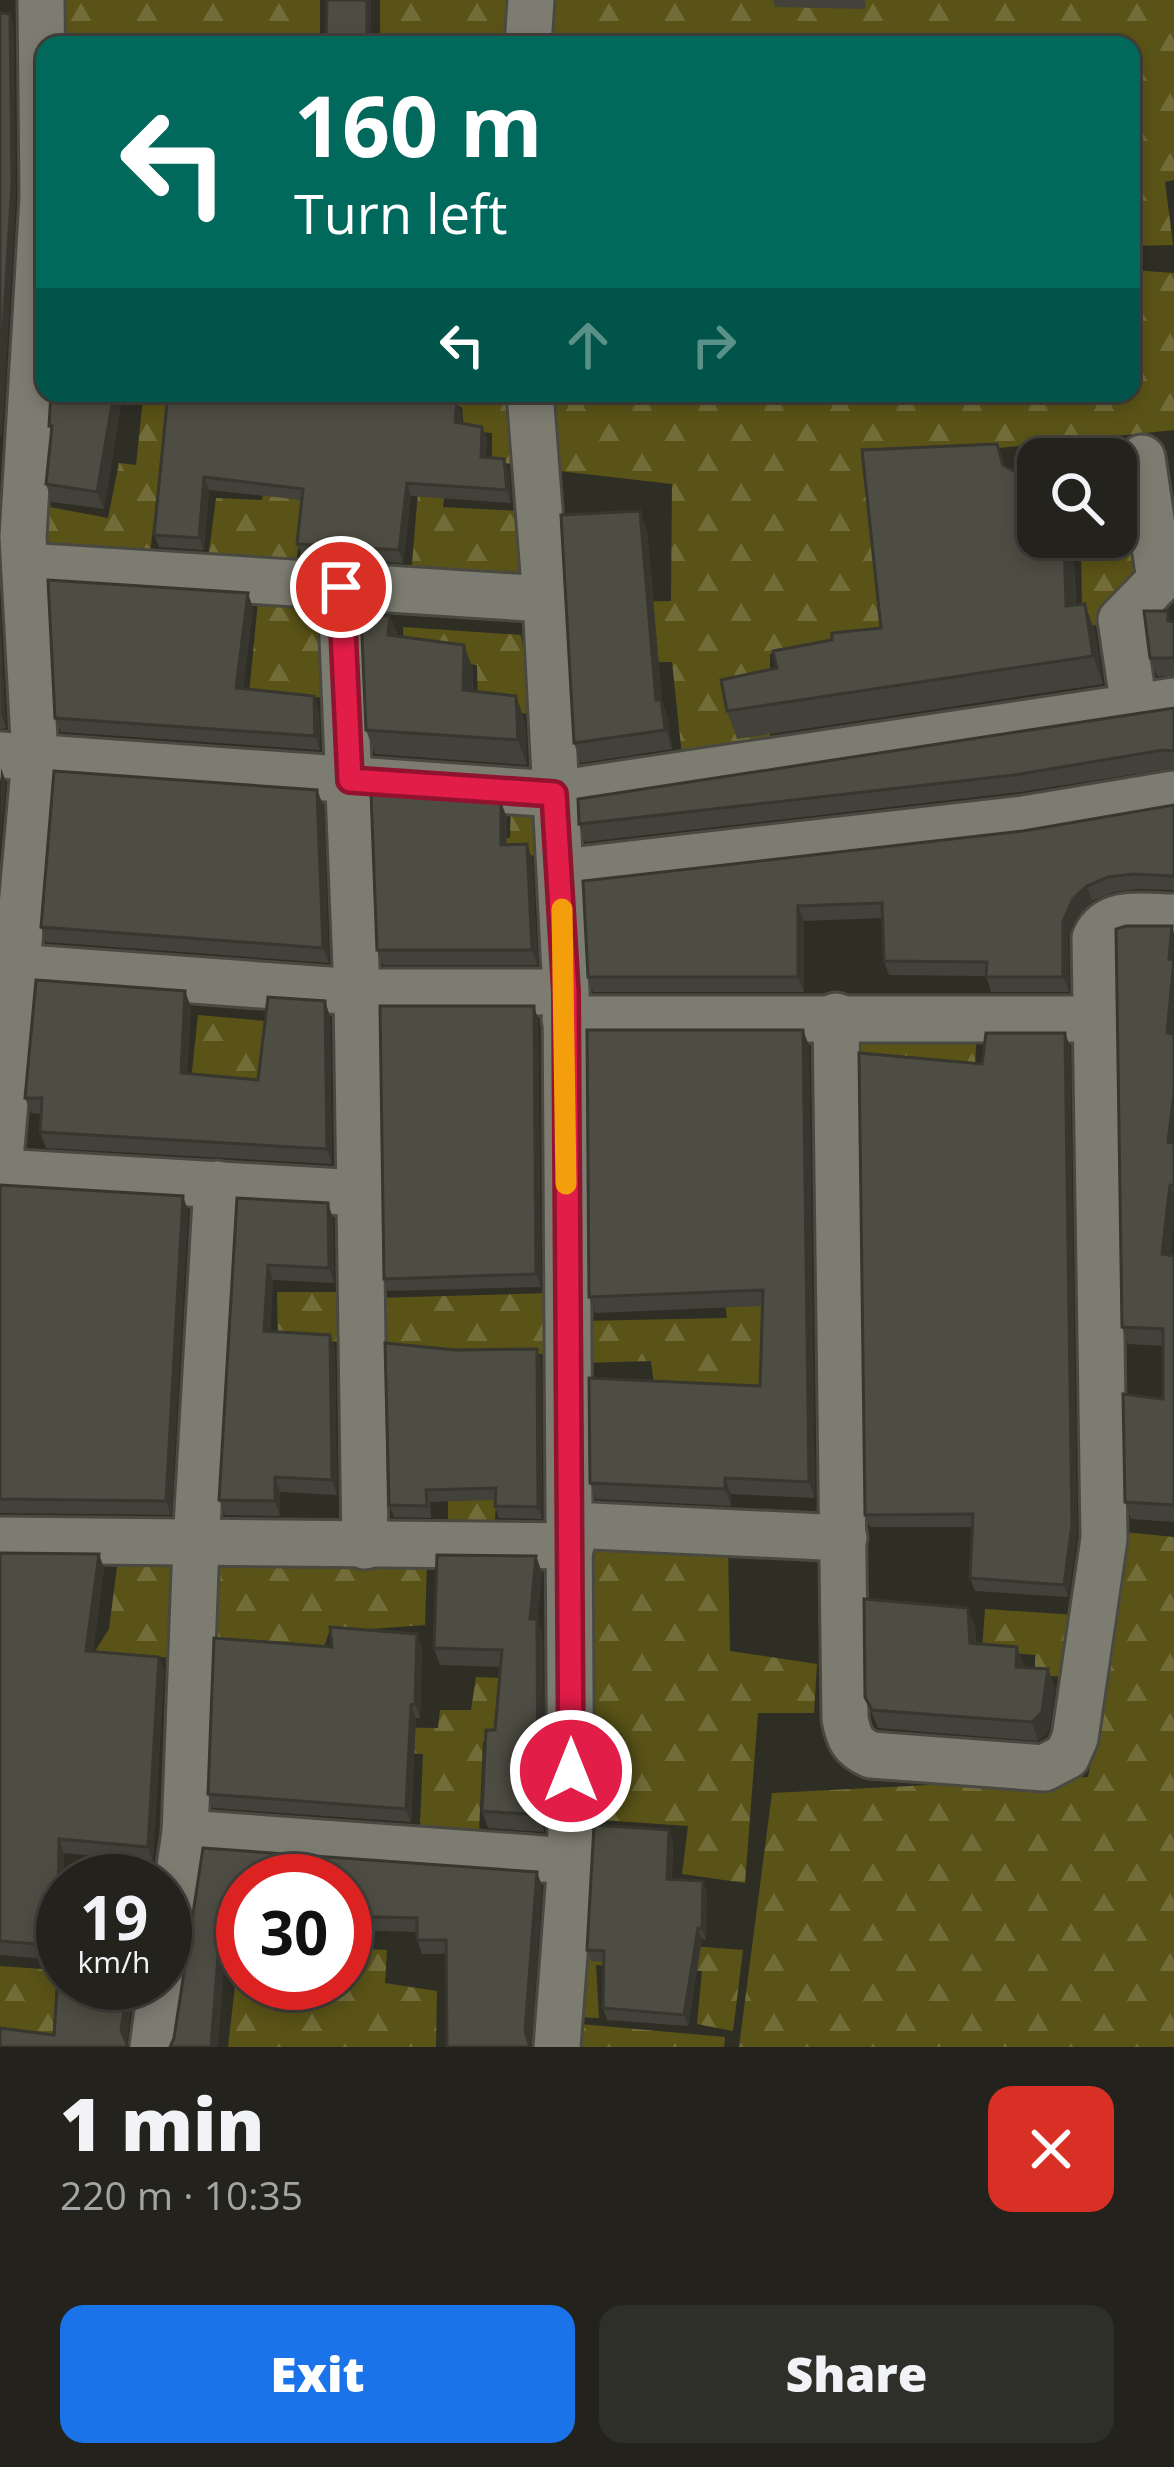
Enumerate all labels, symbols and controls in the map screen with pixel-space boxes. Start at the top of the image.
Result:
text: 160 m [294,67,542,182]
icon: left [96,84,252,240]
text: Turn left [294,176,507,250]
icon: left [429,312,495,378]
icon: ahead [555,312,621,378]
icon: right [681,312,747,378]
map controls [1017,438,1137,558]
button: search [1017,438,1137,558]
pin [290,536,392,638]
icon: arrive [308,554,374,620]
position arrow [508,1708,634,1834]
speed limit sign: 30 [216,1854,372,2010]
text: 19 [80,1876,148,1958]
text: km/h [78,1941,150,1982]
text: 1 min [60,2074,265,2172]
button: close [988,2086,1114,2212]
text: 220 m · 10:35 [60,2168,303,2221]
button: Exit [60,2305,575,2443]
button: Share [599,2305,1114,2443]

